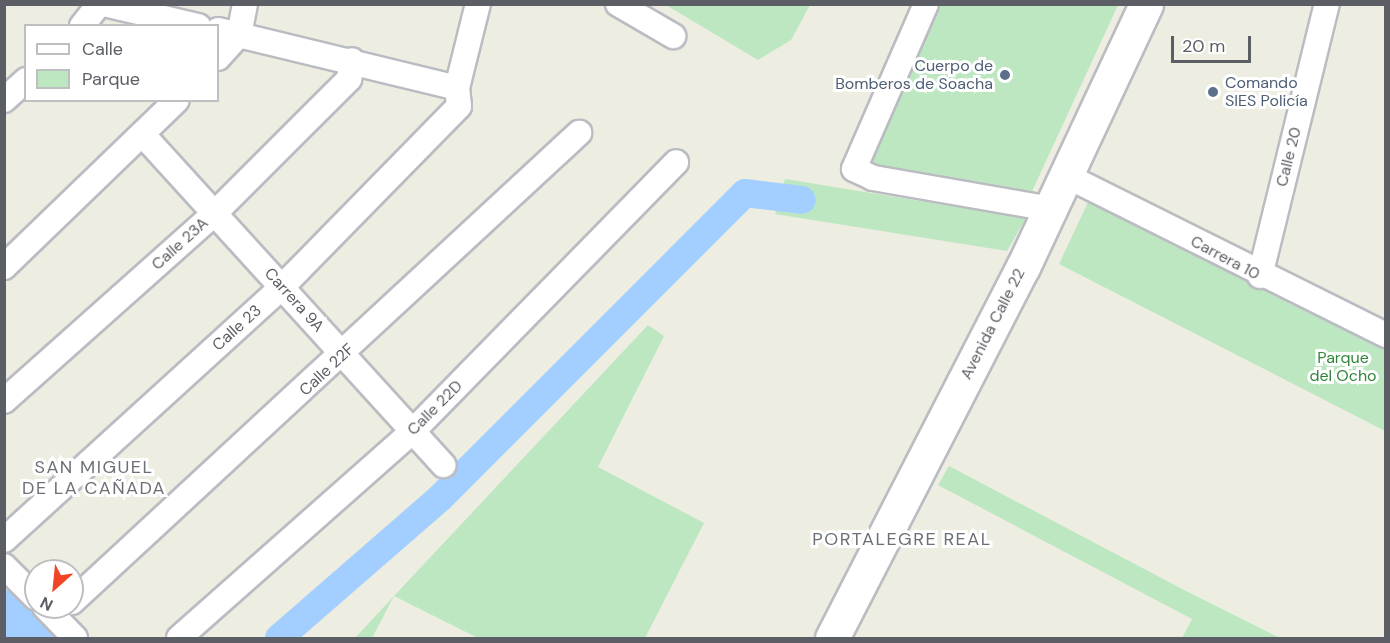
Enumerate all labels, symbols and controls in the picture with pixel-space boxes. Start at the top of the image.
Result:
legend [24,24,219,102]
scale bar [1174,24,1254,62]
text: 20 m [1182,34,1225,58]
text: Calle [82,37,123,61]
place label: Cuerpo de Bomberos de Soacha [835,56,993,94]
text: Parque [82,67,140,91]
marker: Cuerpo de Bomberos de Soacha [998,68,1012,82]
place label: Comando SIES Policía [1225,73,1308,111]
marker: Comando SIES Policía [1206,85,1220,99]
street label: Calle 20 [1272,125,1306,189]
street label: Calle 23A [148,214,212,274]
street label: Carrera 10 [1187,232,1263,284]
street label: Carrera 9A [260,264,328,336]
street label: Avenida Calle 22 [957,265,1029,383]
street label: Calle 23 [209,301,265,355]
street label: Calle 22F [296,340,358,400]
park label: Parque del Ocho [1309,348,1377,386]
street label: Calle 22D [403,376,467,440]
district label: SAN MIGUEL DE LA CAÑADA [22,457,166,500]
district label: PORTALEGRE REAL [812,528,992,550]
north arrow [24,559,84,619]
text: N [37,592,56,616]

